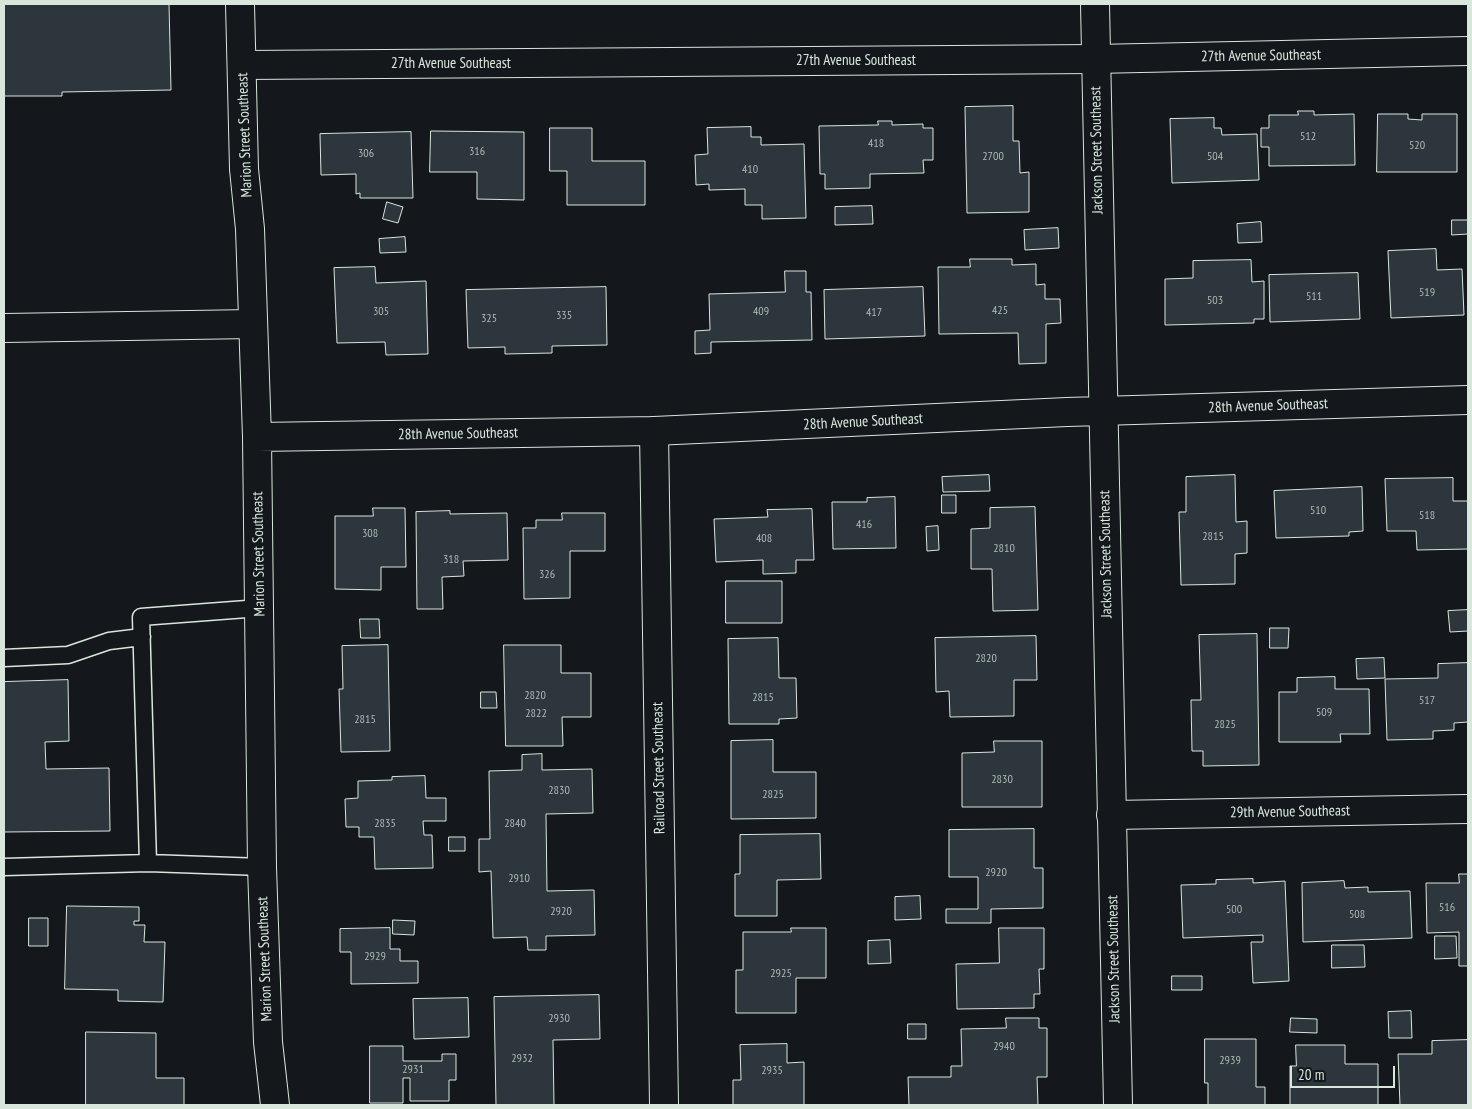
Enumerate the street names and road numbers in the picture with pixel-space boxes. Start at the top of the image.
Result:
street label: 27th Avenue Southeast [1201,46,1321,66]
street label: 27th Avenue Southeast [796,52,916,70]
street label: 27th Avenue Southeast [391,55,511,73]
street label: Marion Street Southeast [234,72,256,198]
street label: Jackson Street Southeast [1087,86,1107,214]
street label: 28th Avenue Southeast [1208,395,1328,417]
street label: 28th Avenue Southeast [803,410,923,434]
street label: 28th Avenue Southeast [398,424,518,444]
street label: Jackson Street Southeast [1096,490,1116,618]
street label: Marion Street Southeast [249,491,269,617]
street label: Railroad Street Southeast [649,702,669,834]
street label: 29th Avenue Southeast [1230,802,1350,822]
street label: Jackson Street Southeast [1104,895,1124,1023]
street label: Marion Street Southeast [254,896,276,1022]

